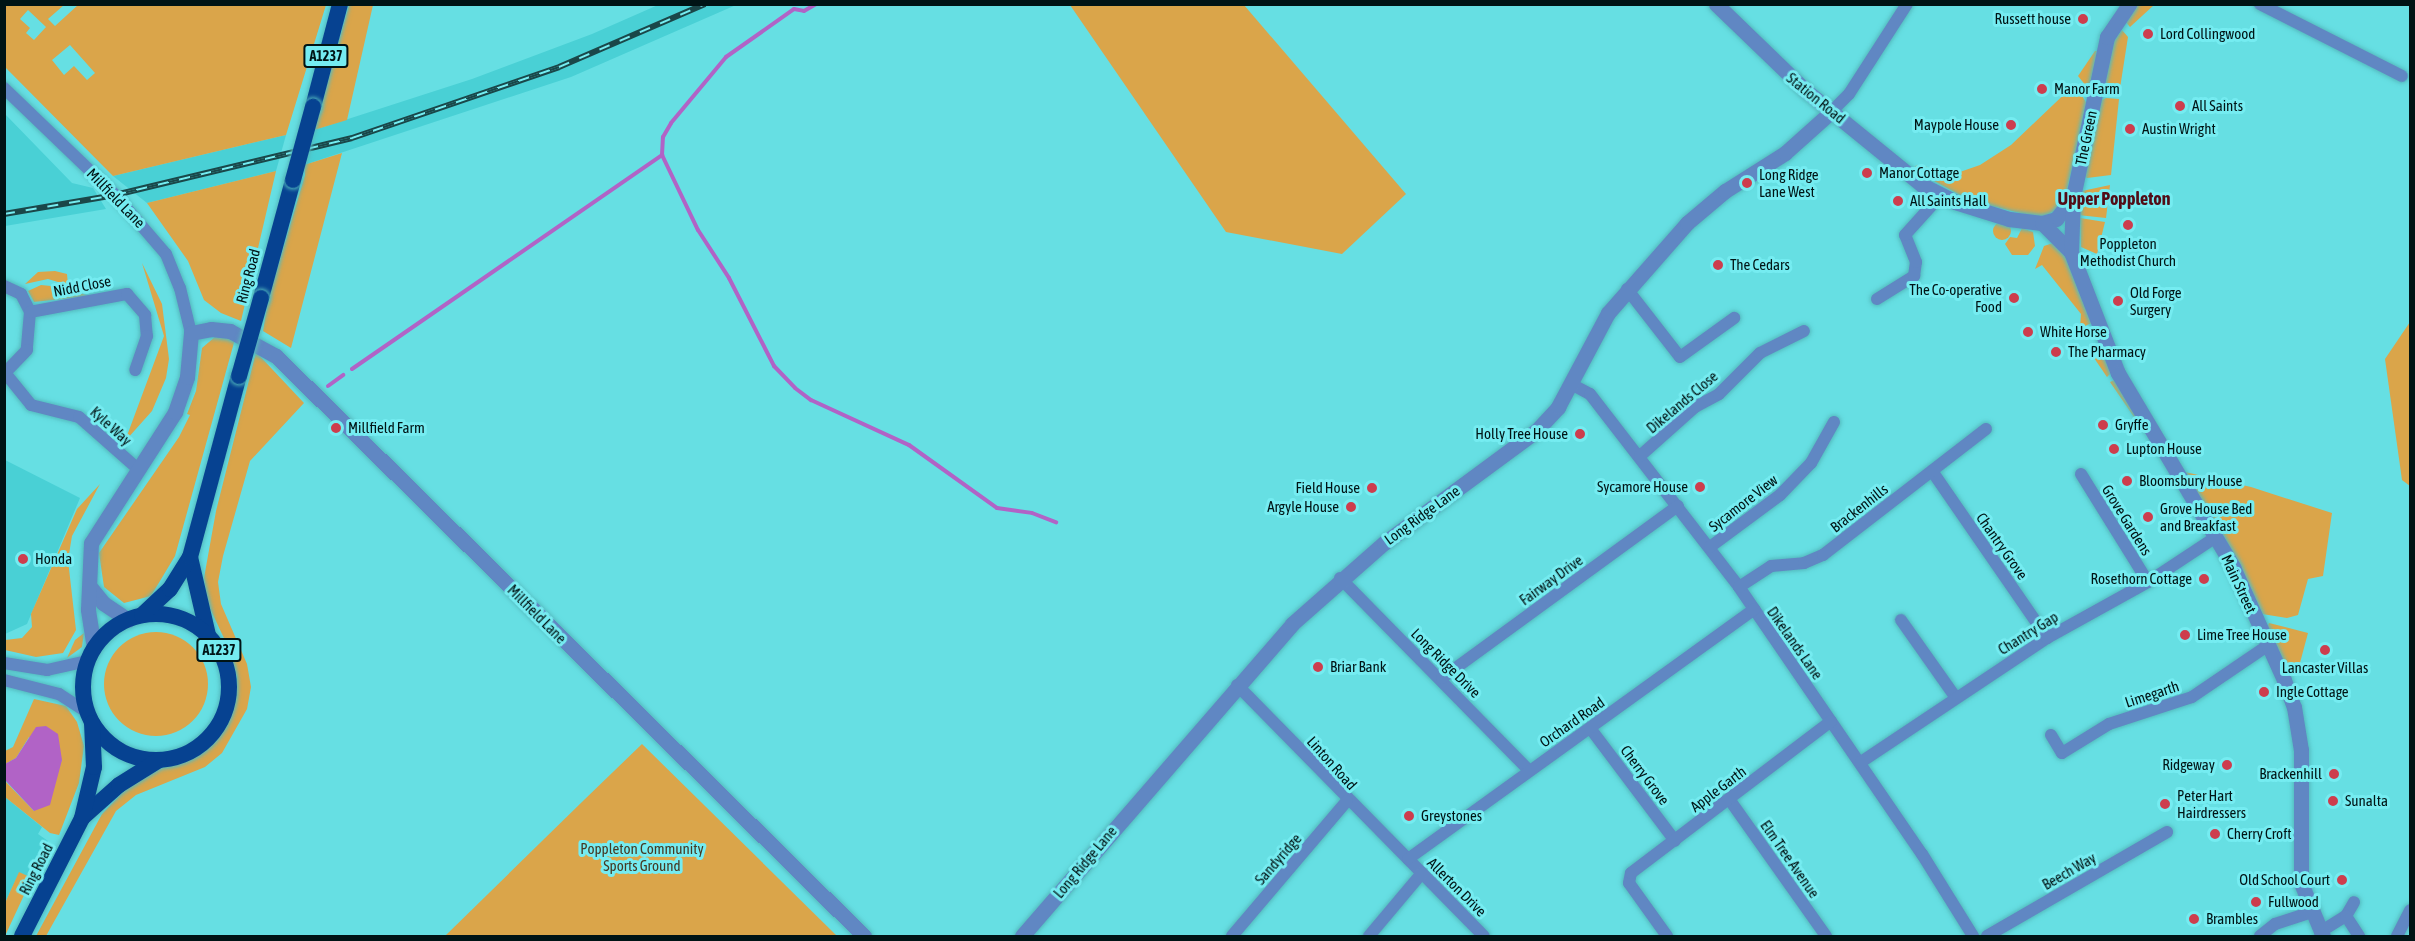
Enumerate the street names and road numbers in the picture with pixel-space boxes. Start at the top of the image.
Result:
road number: A1237 [302,45,350,67]
street label: Station Road [1783,69,1849,127]
street label: The Green [2071,109,2101,167]
street label: Millfield Lane [83,165,149,231]
street label: Ring Road [232,247,264,305]
street label: Nidd Close [52,272,112,300]
street label: Dikelands Close [1643,367,1721,437]
street label: Kyle Way [87,403,135,449]
street label: Sycamore View [1705,471,1781,535]
street label: Brackenhills [1827,480,1891,536]
street label: Grove Gardens [2098,481,2156,559]
street label: Long Ridge Lane [1381,482,1463,548]
street label: Chantry Grove [1972,509,2032,583]
street label: Fairway Drive [1516,551,1586,609]
street label: Main Street [2218,552,2260,616]
street label: Millfield Lane [504,581,570,647]
street label: Dikelands Lane [1763,603,1827,683]
street label: Chantry Gap [1995,608,2061,658]
street label: Long Ridge Drive [1408,625,1484,701]
road number: A1237 [195,639,243,661]
street label: Limegarth [2123,677,2181,711]
street label: Orchard Road [1536,693,1608,751]
street label: Linton Road [1303,733,1361,793]
street label: Cherry Grove [1617,742,1673,808]
street label: Apple Garth [1687,762,1749,816]
street label: Elm Tree Avenue [1757,817,1823,901]
street label: Long Ridge Lane [1050,822,1120,902]
street label: Sandyridge [1251,830,1305,888]
street label: Ring Road [15,840,57,898]
street label: Beech Way [2039,848,2099,894]
street label: Allerton Drive [1424,854,1490,920]

